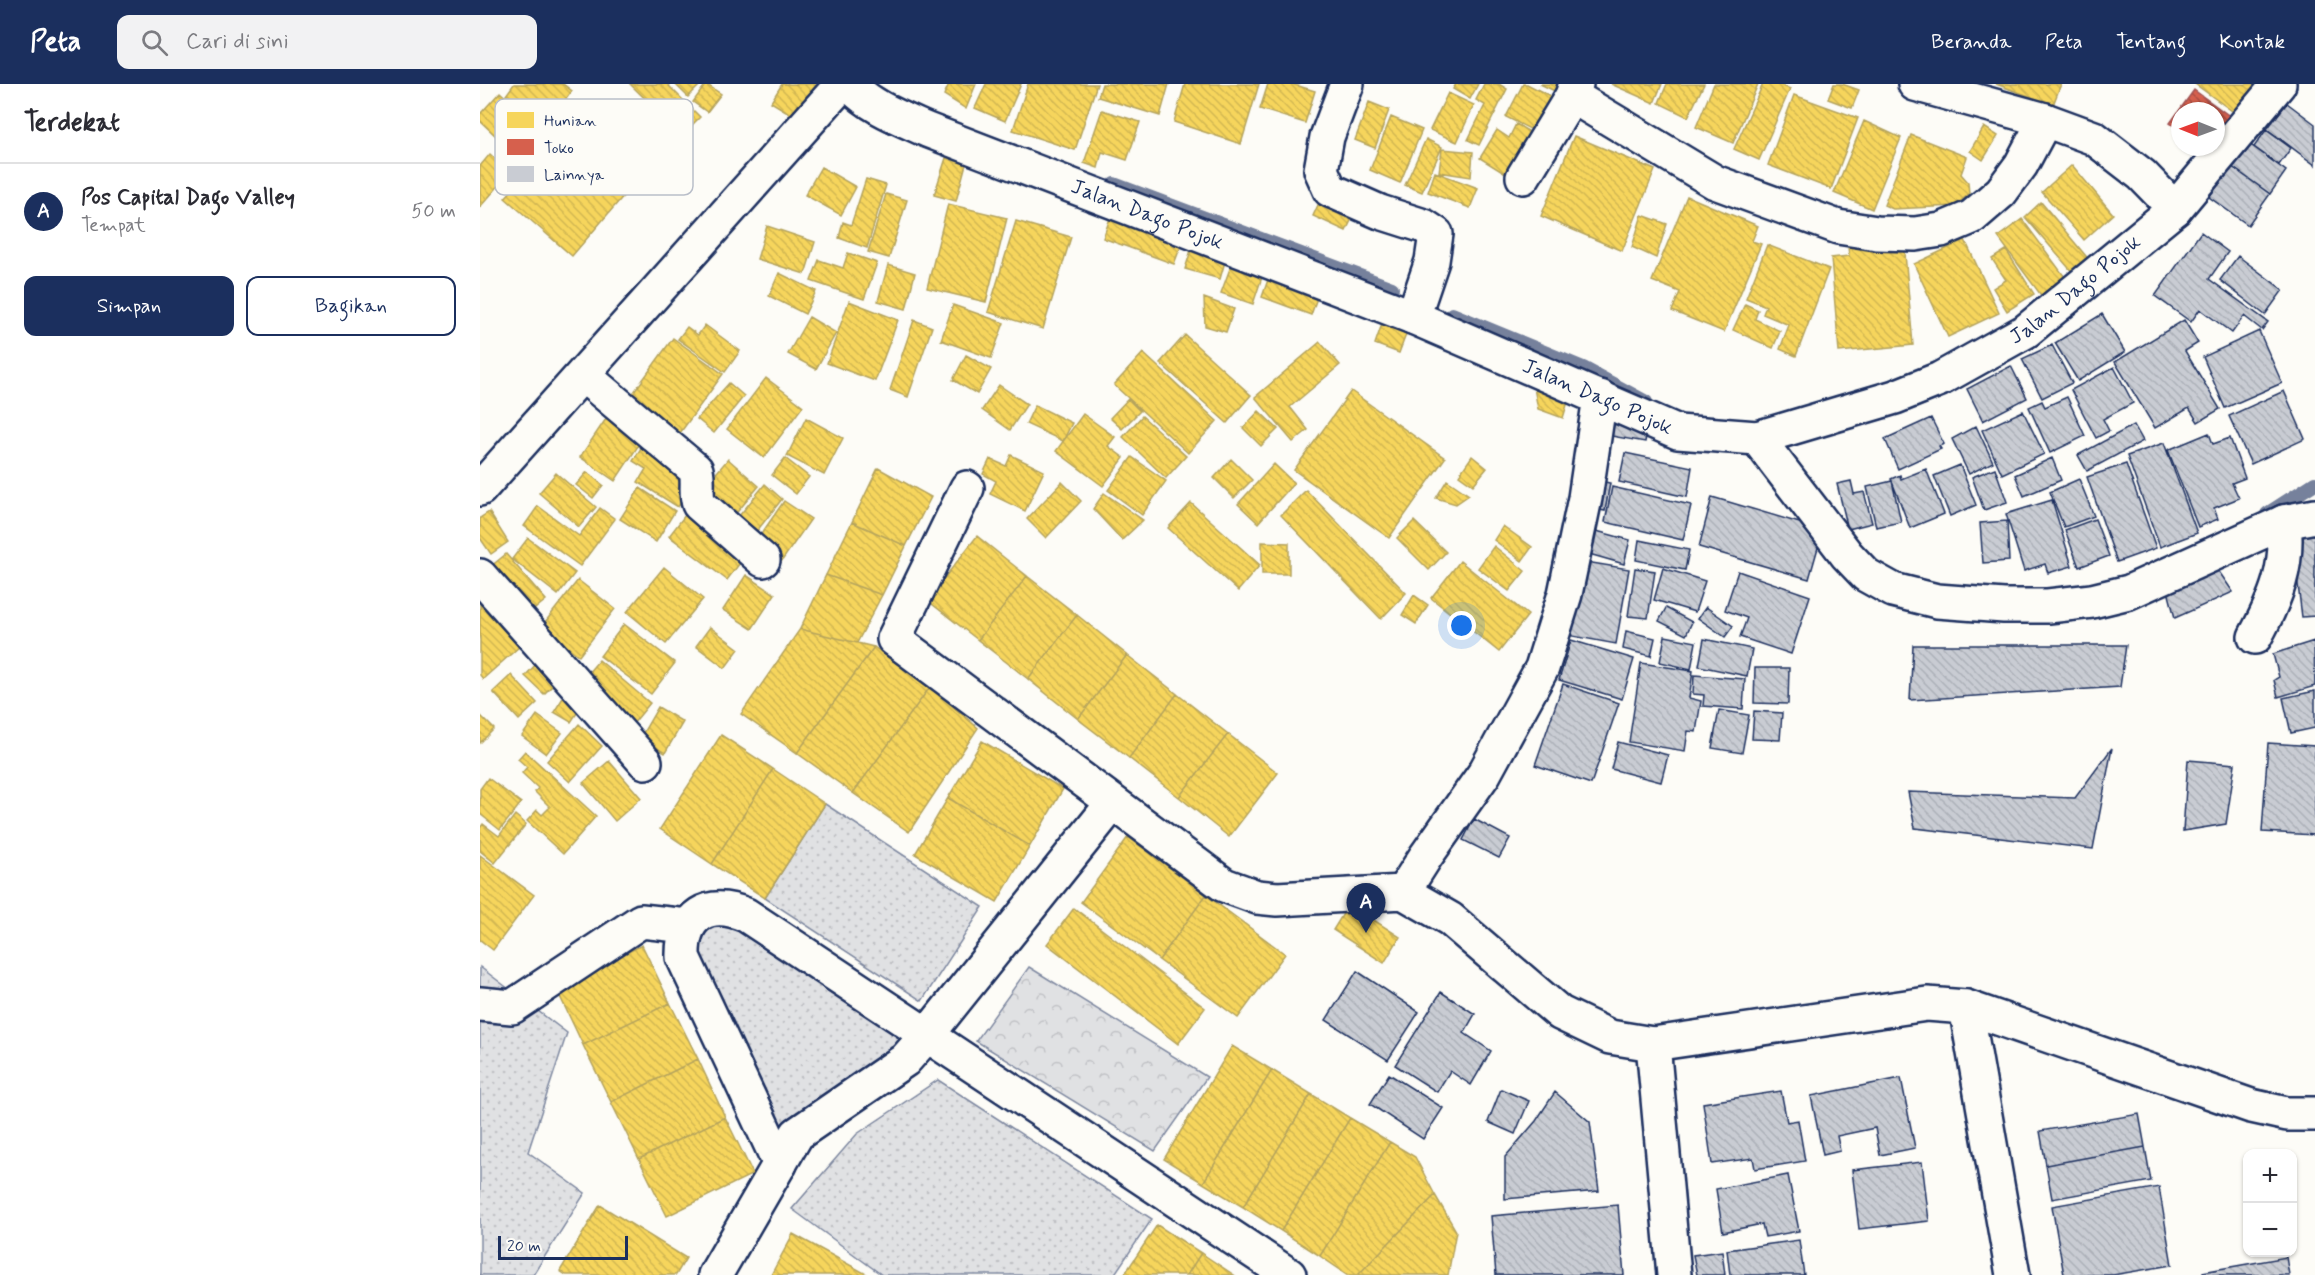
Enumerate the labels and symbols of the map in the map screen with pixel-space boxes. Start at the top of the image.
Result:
legend [495,99,693,195]
north arrow [2171,102,2225,156]
text: Hunian [544,111,597,132]
text: Toko [544,138,574,159]
text: Lainnya [544,165,604,186]
street label: Jalan Dago Pojok [1067,173,1227,257]
street label: Jalan Dago Pojok [2005,228,2147,351]
street label: Jalan Dago Pojok [1518,352,1677,442]
your location [1447,611,1476,640]
pin: A [1346,884,1386,933]
scale bar [498,1233,628,1260]

